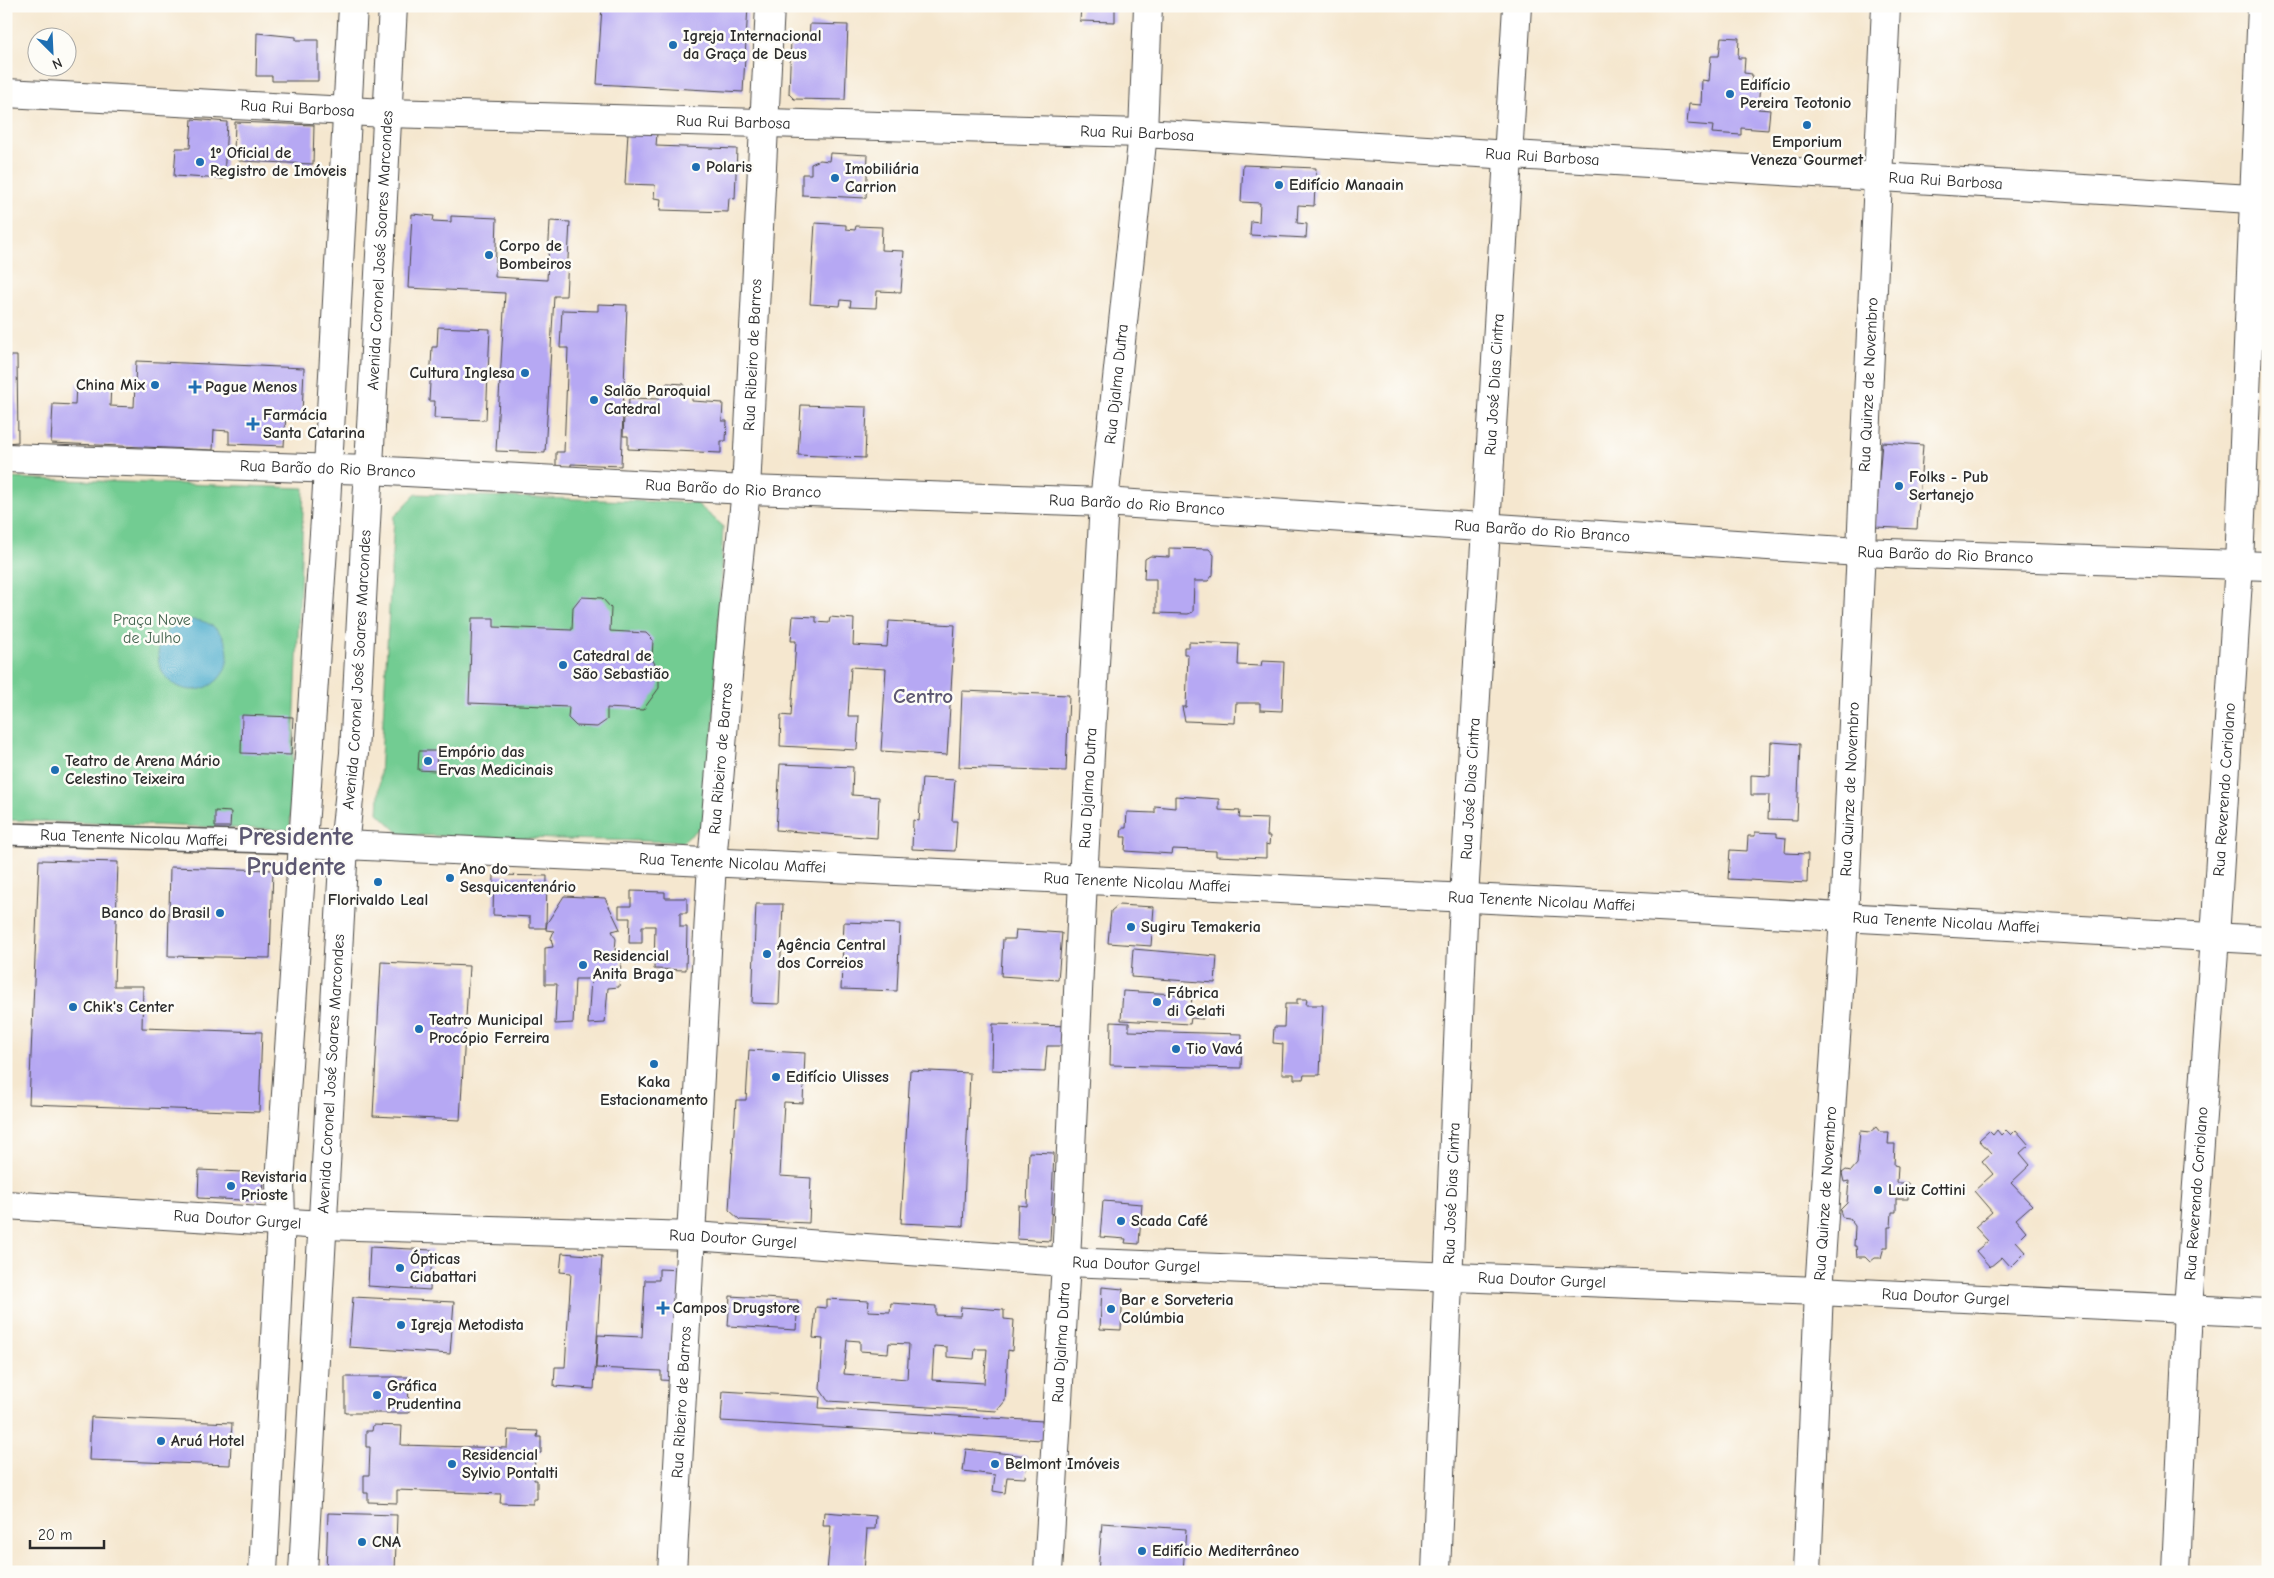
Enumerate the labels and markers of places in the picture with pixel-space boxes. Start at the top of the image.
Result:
place label: Igreja Internacional da Graça de Deus [683,27,822,63]
marker: Igreja Internacional da Graça de Deus [667,39,679,51]
place label: Edifício Pereira Teotonio [1740,76,1851,112]
marker: Edifício Pereira Teotonio [1724,88,1736,100]
marker: Emporium Veneza Gourmet [1801,119,1813,131]
place label: Emporium Veneza Gourmet [1751,133,1864,169]
place label: 1º Oficial de Registro de Imóveis [210,144,347,180]
marker: 1º Oficial de Registro de Imóveis [194,156,206,168]
place label: Polaris [706,158,752,176]
place label: Imobiliária Carrion [845,160,919,196]
marker: Polaris [690,161,702,173]
marker: Imobiliária Carrion [829,172,841,184]
place label: Edifício Manaain [1289,176,1404,194]
marker: Edifício Manaain [1273,179,1285,191]
place label: Corpo de Bombeiros [499,237,571,273]
marker: Corpo de Bombeiros [483,249,495,261]
place label: Cultura Inglesa [409,364,515,382]
marker: Cultura Inglesa [519,367,531,379]
place label: China Mix [76,376,145,394]
place label: Pague Menos [205,378,297,396]
marker: China Mix [149,379,161,391]
marker: Pague Menos [189,381,201,393]
place label: Salão Paroquial Catedral [604,382,710,418]
marker: Salão Paroquial Catedral [588,394,600,406]
place label: Farmácia Santa Catarina [263,406,365,442]
marker: Farmácia Santa Catarina [247,418,259,430]
place label: Folks - Pub Sertanejo [1909,468,1988,504]
marker: Folks - Pub Sertanejo [1893,480,1905,492]
place label: Catedral de São Sebastião [573,647,669,683]
marker: Catedral de São Sebastião [557,659,569,671]
place label: Empório das Ervas Medicinais [438,743,553,779]
place label: Teatro de Arena Mário Celestino Teixeira [65,752,220,788]
marker: Empório das Ervas Medicinais [422,755,434,767]
marker: Teatro de Arena Mário Celestino Teixeira [49,764,61,776]
place label: Ano do Sesquicentenário [460,860,576,896]
marker: Ano do Sesquicentenário [444,872,456,884]
marker: Florivaldo Leal [372,876,384,888]
place label: Florivaldo Leal [328,891,428,909]
place label: Banco do Brasil [101,904,210,922]
marker: Banco do Brasil [214,907,226,919]
place label: Sugiru Temakeria [1141,918,1261,936]
marker: Sugiru Temakeria [1125,921,1137,933]
place label: Agência Central dos Correios [777,936,886,972]
place label: Residencial Anita Braga [593,947,674,983]
marker: Agência Central dos Correios [761,948,773,960]
marker: Residencial Anita Braga [577,959,589,971]
place label: Fábrica di Gelati [1167,984,1225,1020]
marker: Fábrica di Gelati [1151,996,1163,1008]
place label: Chik's Center [83,998,174,1016]
marker: Chik's Center [67,1001,79,1013]
place label: Teatro Municipal Procópio Ferreira [429,1011,550,1047]
marker: Teatro Municipal Procópio Ferreira [413,1023,425,1035]
place label: Tio Vavá [1186,1040,1243,1058]
marker: Tio Vavá [1170,1043,1182,1055]
marker: Kaka Estacionamento [648,1058,660,1070]
place label: Edifício Ulisses [786,1068,889,1086]
marker: Edifício Ulisses [770,1071,782,1083]
place label: Kaka Estacionamento [600,1073,708,1109]
place label: Revistaria Prioste [241,1168,307,1204]
marker: Revistaria Prioste [225,1180,237,1192]
place label: Luiz Cottini [1888,1181,1966,1199]
marker: Luiz Cottini [1872,1184,1884,1196]
place label: Scada Café [1131,1212,1208,1230]
marker: Scada Café [1115,1215,1127,1227]
place label: Ópticas Ciabattari [410,1249,477,1286]
marker: Ópticas Ciabattari [394,1262,406,1274]
place label: Bar e Sorveteria Colúmbia [1121,1291,1234,1327]
place label: Campos Drugstore [673,1299,800,1317]
marker: Campos Drugstore [657,1302,669,1314]
marker: Bar e Sorveteria Colúmbia [1105,1303,1117,1315]
place label: Igreja Metodista [411,1316,524,1334]
marker: Igreja Metodista [395,1319,407,1331]
place label: Gráfica Prudentina [387,1377,461,1413]
marker: Gráfica Prudentina [371,1389,383,1401]
place label: Aruá Hotel [171,1432,245,1450]
marker: Aruá Hotel [155,1435,167,1447]
place label: Residencial Sylvio Pontalti [462,1446,558,1482]
place label: Belmont Imóveis [1005,1455,1120,1473]
marker: Residencial Sylvio Pontalti [446,1458,458,1470]
marker: Belmont Imóveis [989,1458,1001,1470]
place label: CNA [372,1533,401,1551]
marker: CNA [356,1536,368,1548]
place label: Edifício Mediterrâneo [1152,1542,1299,1560]
marker: Edifício Mediterrâneo [1136,1545,1148,1557]

